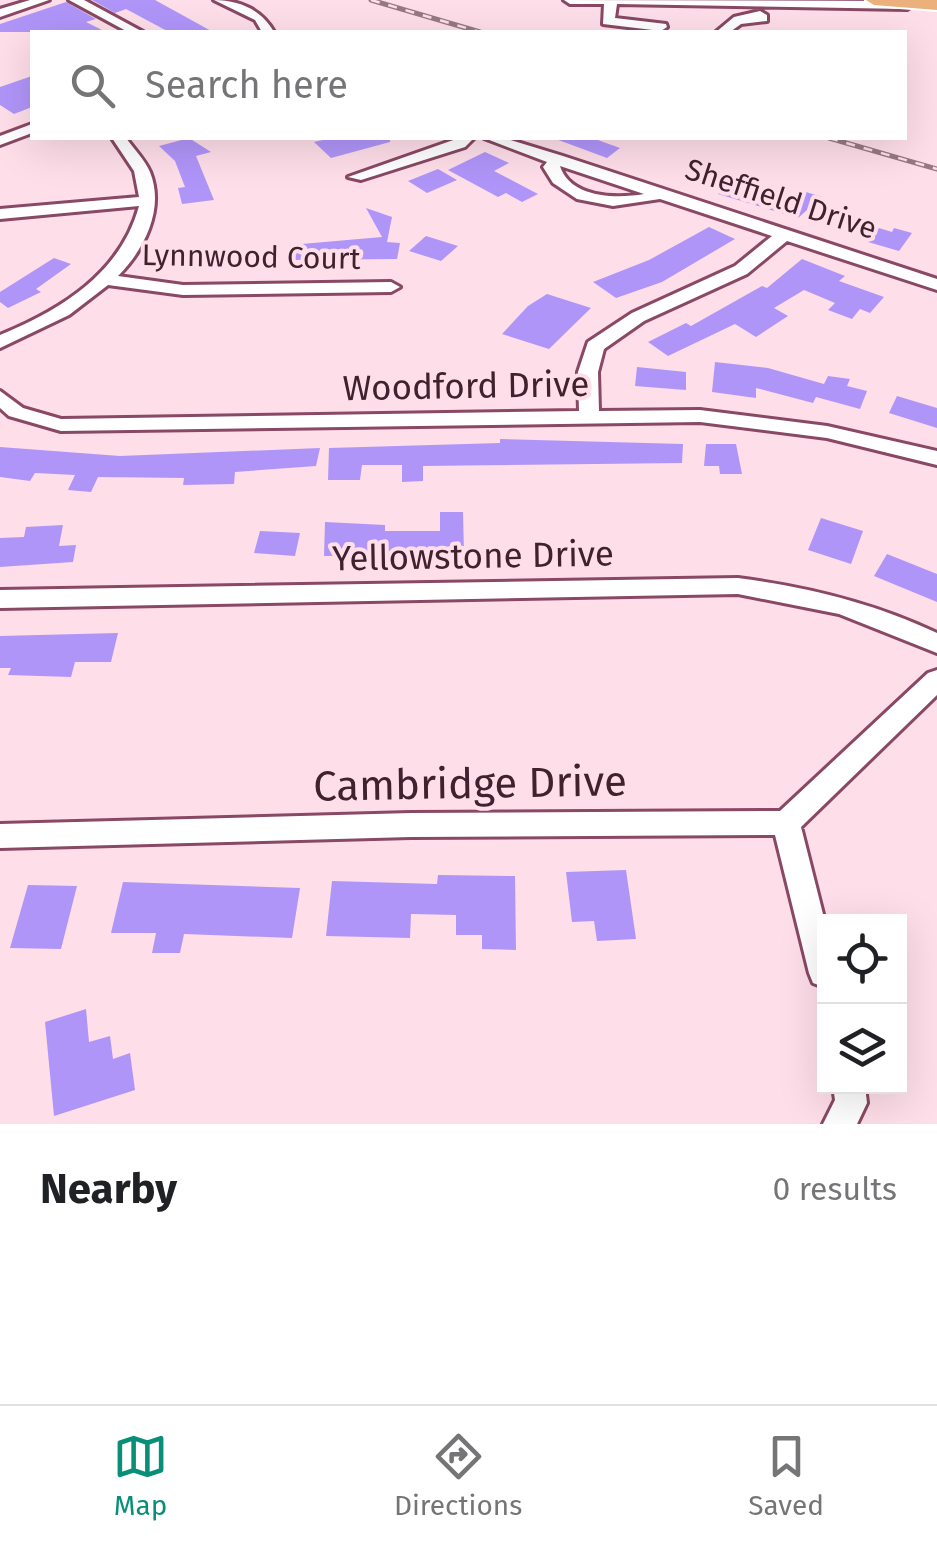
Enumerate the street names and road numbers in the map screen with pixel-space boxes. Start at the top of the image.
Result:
street label: Sheffield Drive [681,151,881,247]
street label: Lynnwood Court [141,237,361,277]
street label: Woodford Drive [342,363,590,409]
street label: Yellowstone Drive [332,533,614,579]
street label: Cambridge Drive [313,756,627,812]

